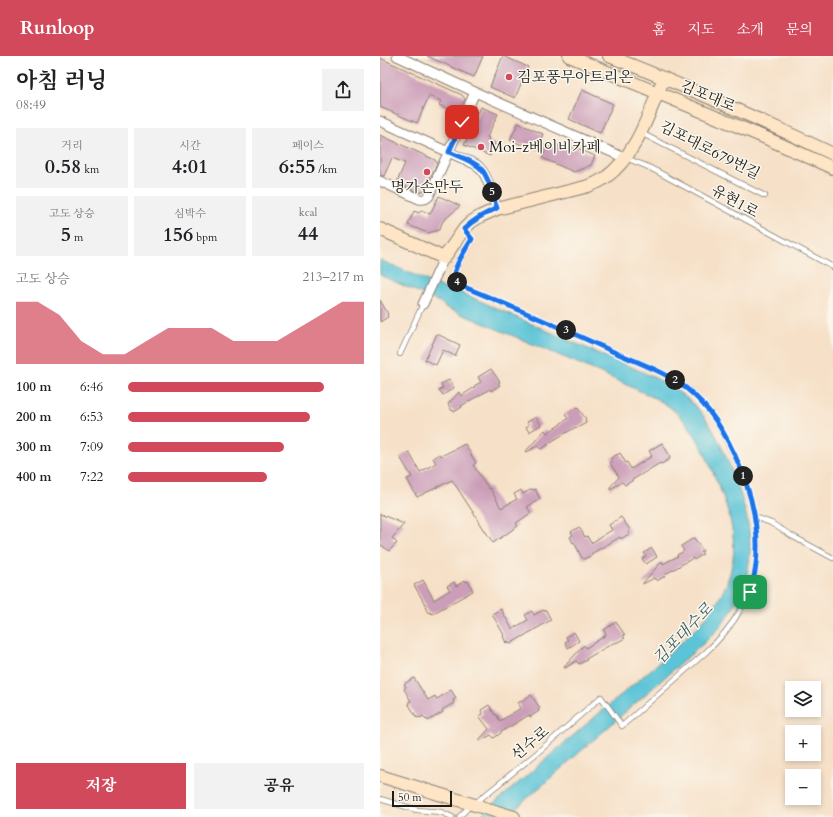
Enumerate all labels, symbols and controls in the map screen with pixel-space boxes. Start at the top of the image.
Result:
text: Runloop [20,15,94,41]
text: 홈 [652,20,666,39]
text: 지도 [688,20,715,39]
text: 소개 [737,20,764,39]
text: 문의 [786,20,813,39]
text: 아침 러닝 [16,66,107,96]
place label: 김포풍무아트리온 [517,67,633,87]
button: share [322,69,364,111]
marker: 김포풍무아트리온 [504,72,514,82]
street label: 김포대로 [677,75,739,117]
text: 08:49 [16,96,46,114]
pin [445,105,479,139]
icon: check [451,111,473,133]
street label: 김포대로679번길 [656,116,764,184]
place label: Moi-z베이비카페 [489,137,601,157]
text: 거리 [61,138,83,153]
text: 시간 [179,138,201,153]
text: 페이스 [292,138,324,153]
marker: Moi-z베이비카페 [476,142,486,152]
text: 0.58 [45,153,81,180]
text: 4:01 [172,153,208,180]
text: 6:55 [279,153,315,180]
text: km [81,162,99,177]
text: /km [315,162,337,177]
marker: 명가손만두 [422,167,432,177]
place label: 명가손만두 [391,177,464,197]
street label: 유현1로 [708,180,763,222]
pin: 5 [482,182,502,202]
text: 5 [489,184,495,199]
text: kcal [299,205,317,220]
text: 고도 상승 [49,206,95,221]
text: 심박수 [174,206,206,221]
text: 44 [298,220,318,247]
text: 5 [61,221,71,248]
text: 156 [163,221,193,248]
text: m [71,230,83,245]
text: bpm [193,230,217,245]
text: 213–217 m [302,268,364,286]
text: 고도 상승 [16,270,70,288]
pin: 4 [447,272,467,292]
text: 4 [454,274,460,289]
pin: 3 [556,320,576,340]
text: 3 [563,322,569,337]
pin: 2 [665,370,685,390]
text: 2 [672,372,678,387]
text: 100 m [16,378,51,396]
text: 6:46 [80,378,103,396]
text: 200 m [16,408,51,426]
text: 6:53 [80,408,103,426]
text: 300 m [16,438,51,456]
text: 7:09 [80,438,103,456]
pin: 1 [733,466,753,486]
text: 400 m [16,468,51,486]
text: 7:22 [80,468,103,486]
text: 1 [740,468,746,483]
pin [733,575,767,609]
icon: arrive [739,581,761,603]
water label: 김포대수로 [648,598,718,669]
map controls [785,681,821,805]
button: layers [785,681,821,717]
street label: 선수로 [507,721,553,765]
button: + [785,725,821,761]
button: 저장 [16,763,186,809]
button: 공유 [194,763,364,809]
button: − [785,769,821,805]
scale bar [392,789,452,808]
text: 50 m [398,790,422,805]

